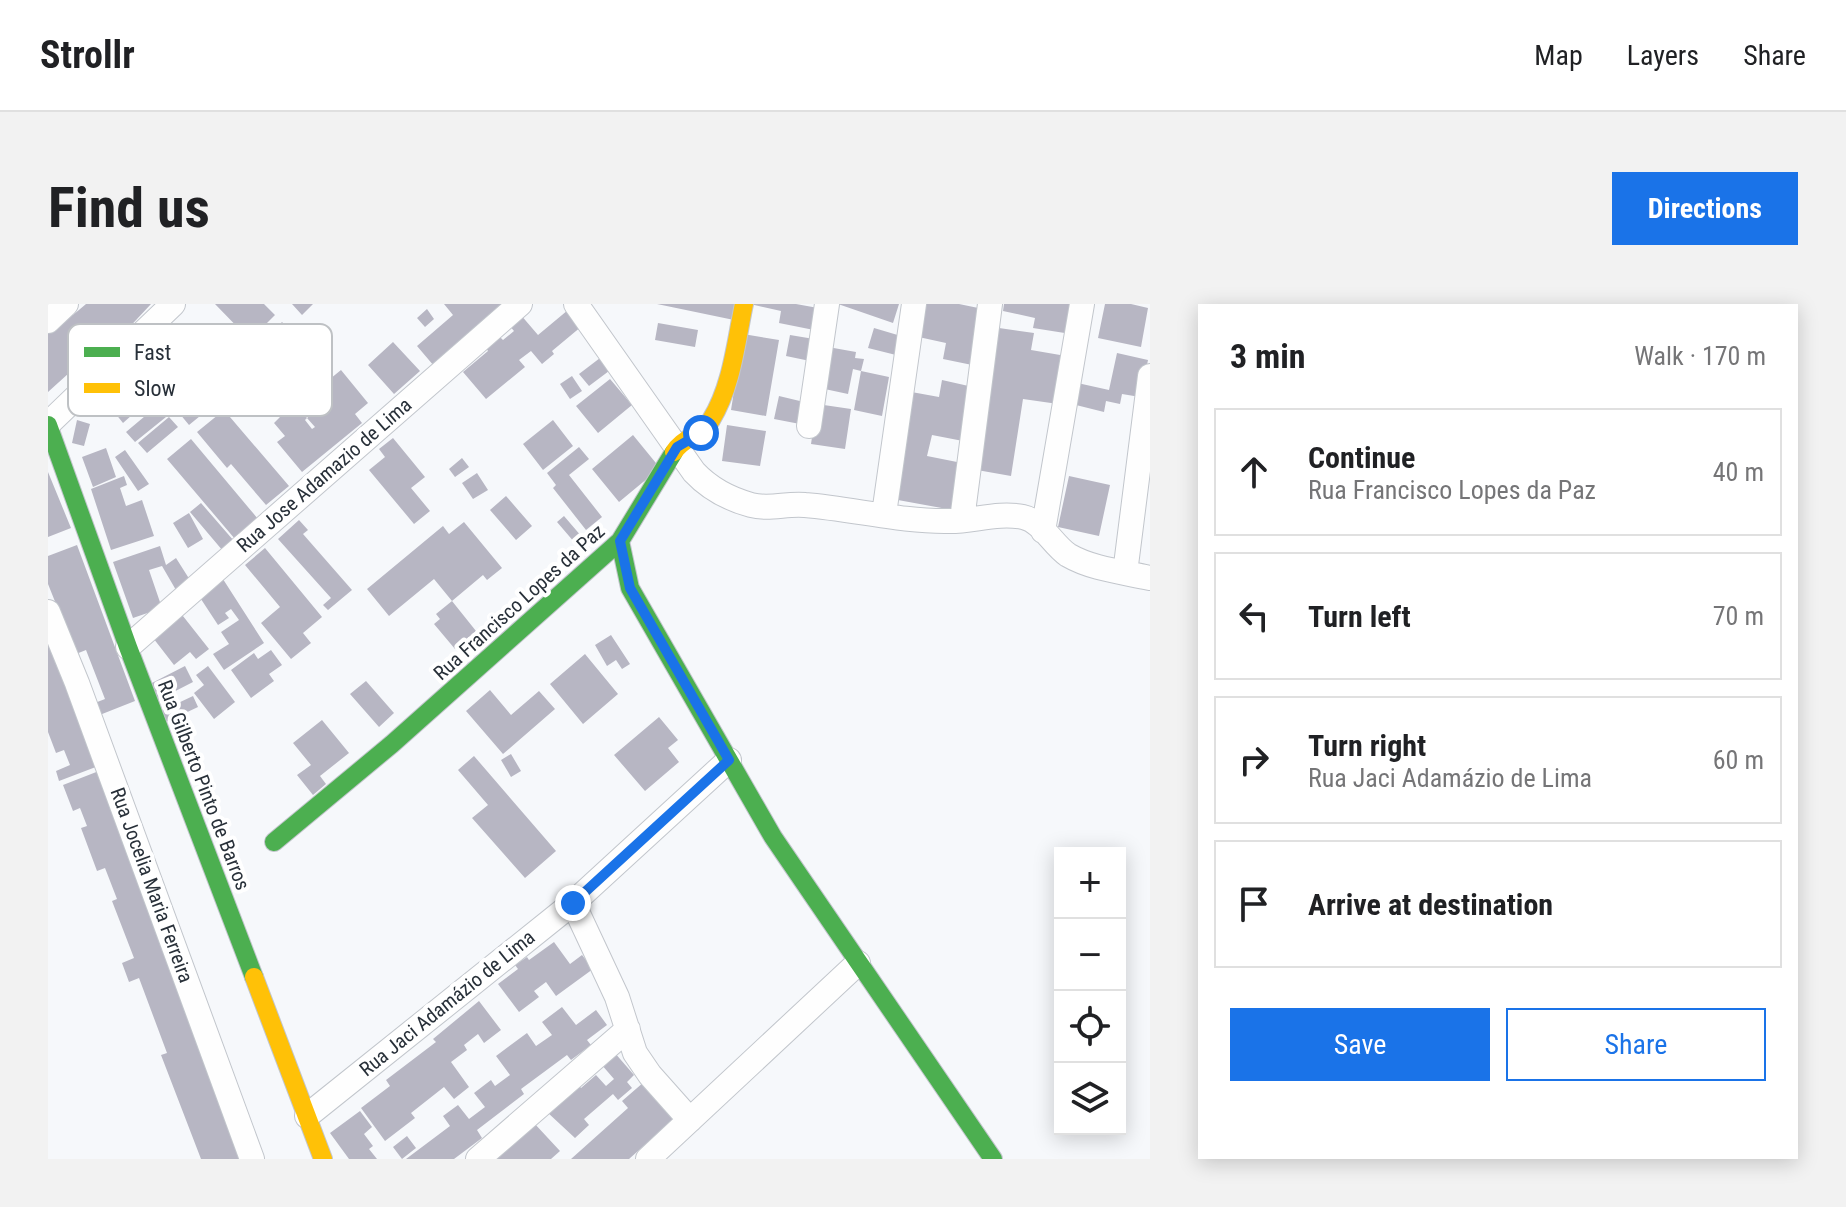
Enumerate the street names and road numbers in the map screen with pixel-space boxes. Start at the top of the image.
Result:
street label: Rua Jose Adamazio de Lima [232,393,416,557]
street label: Rua Francisco Lopes da Paz [429,519,609,685]
street label: Rua Gilberto Pinto de Barros [153,677,255,893]
street label: Rua Jocelia Maria Ferreira [106,784,198,986]
street label: Rua Jaci Adamázio de Lima [355,925,539,1081]

